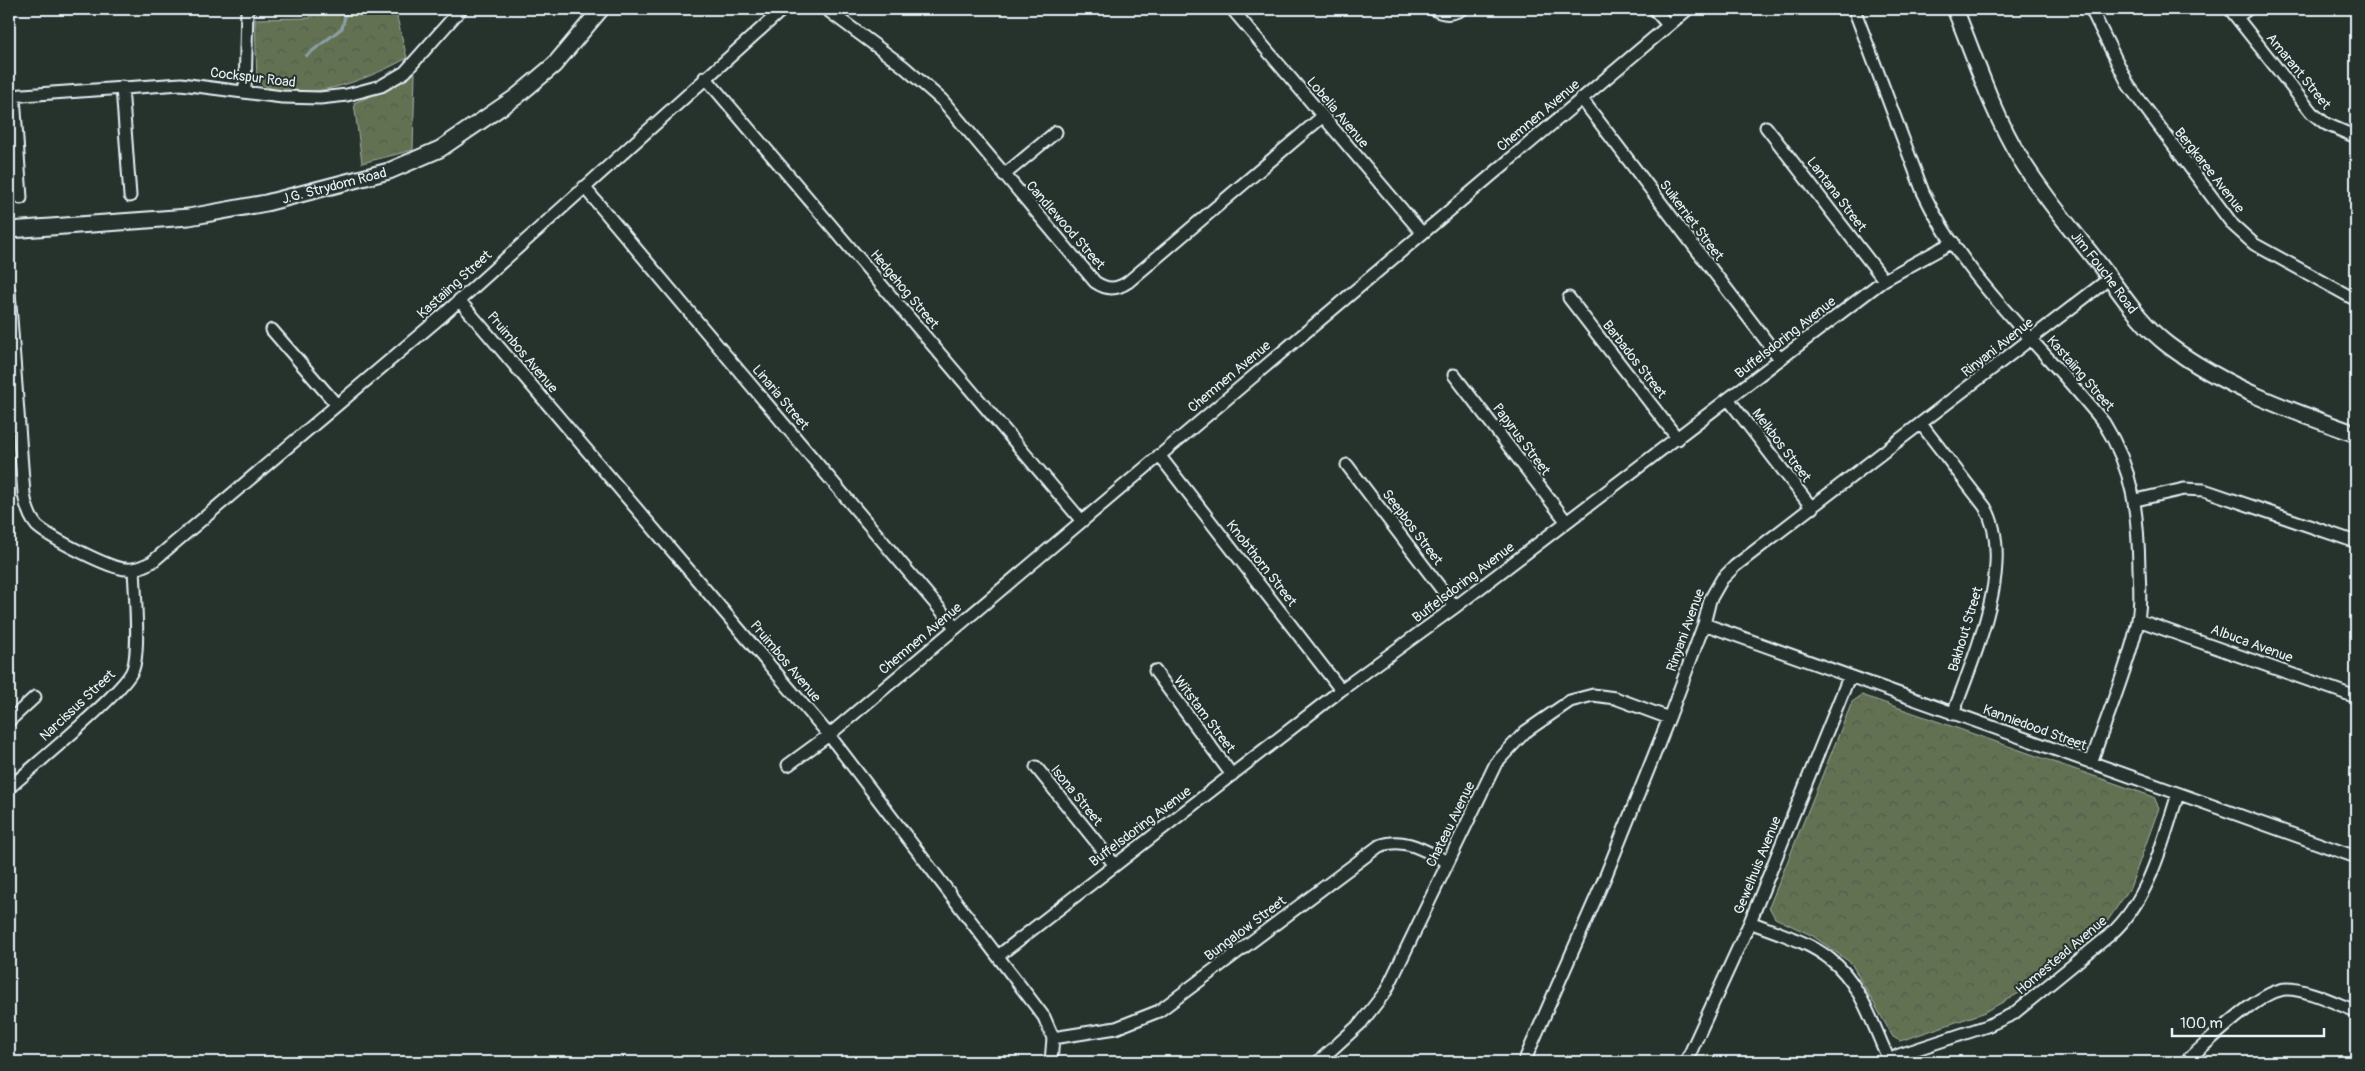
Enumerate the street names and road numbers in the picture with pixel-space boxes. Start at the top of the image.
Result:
street label: Amarant Street [2263,30,2335,113]
street label: Cockspur Road [209,64,297,91]
street label: Lobelia Avenue [1303,73,1372,151]
street label: Chemnen Avenue [1493,76,1583,155]
street label: Bergkaree Avenue [2171,124,2248,217]
street label: Lantana Street [1803,154,1870,235]
street label: J.G. Strydom Road [280,164,388,208]
street label: Candlewood Street [1022,177,1109,273]
street label: Suikerriet Street [1656,177,1728,264]
street label: Jim Fouche Road [2067,228,2141,317]
street label: Kastaiing Street [414,246,495,322]
street label: Hedgehog Street [867,246,943,333]
street label: Buffelsdoring Avenue [1732,293,1839,382]
street label: Pruimbos Avenue [484,308,562,396]
street label: Rinyani Avenue [1958,314,2037,381]
street label: Barbados Street [1599,317,1671,402]
street label: Kastaiing Street [2043,332,2118,415]
street label: Chemnen Avenue [1184,337,1274,416]
street label: Linaria Street [748,361,813,434]
street label: Papyrus Street [1489,400,1554,479]
street label: Melkbos Street [1748,405,1815,486]
street label: Seepbos Street [1379,486,1447,569]
street label: Knobthorn Street [1223,517,1301,610]
street label: Buffelsdoring Avenue [1409,539,1518,626]
street label: Bakhout Street [1944,584,1987,674]
street label: Rinyani Avenue [1663,586,1708,674]
street label: Chemnen Avenue [875,599,965,678]
street label: Pruimbos Avenue [747,617,825,705]
street label: Albuca Avenue [2209,621,2295,666]
street label: Narcissus Street [36,666,119,745]
street label: Witstam Street [1170,672,1239,756]
street label: Kanniedood Street [1981,701,2089,754]
street label: Isona Street [1047,762,1106,829]
street label: Chateau Avenue [1422,779,1479,870]
street label: Buffelsdoring Avenue [1086,783,1195,870]
street label: Gewelhuis Avenue [1730,814,1785,917]
street label: Bungalow Street [1201,892,1290,965]
street label: Homestead Avenue [2012,912,2110,998]

